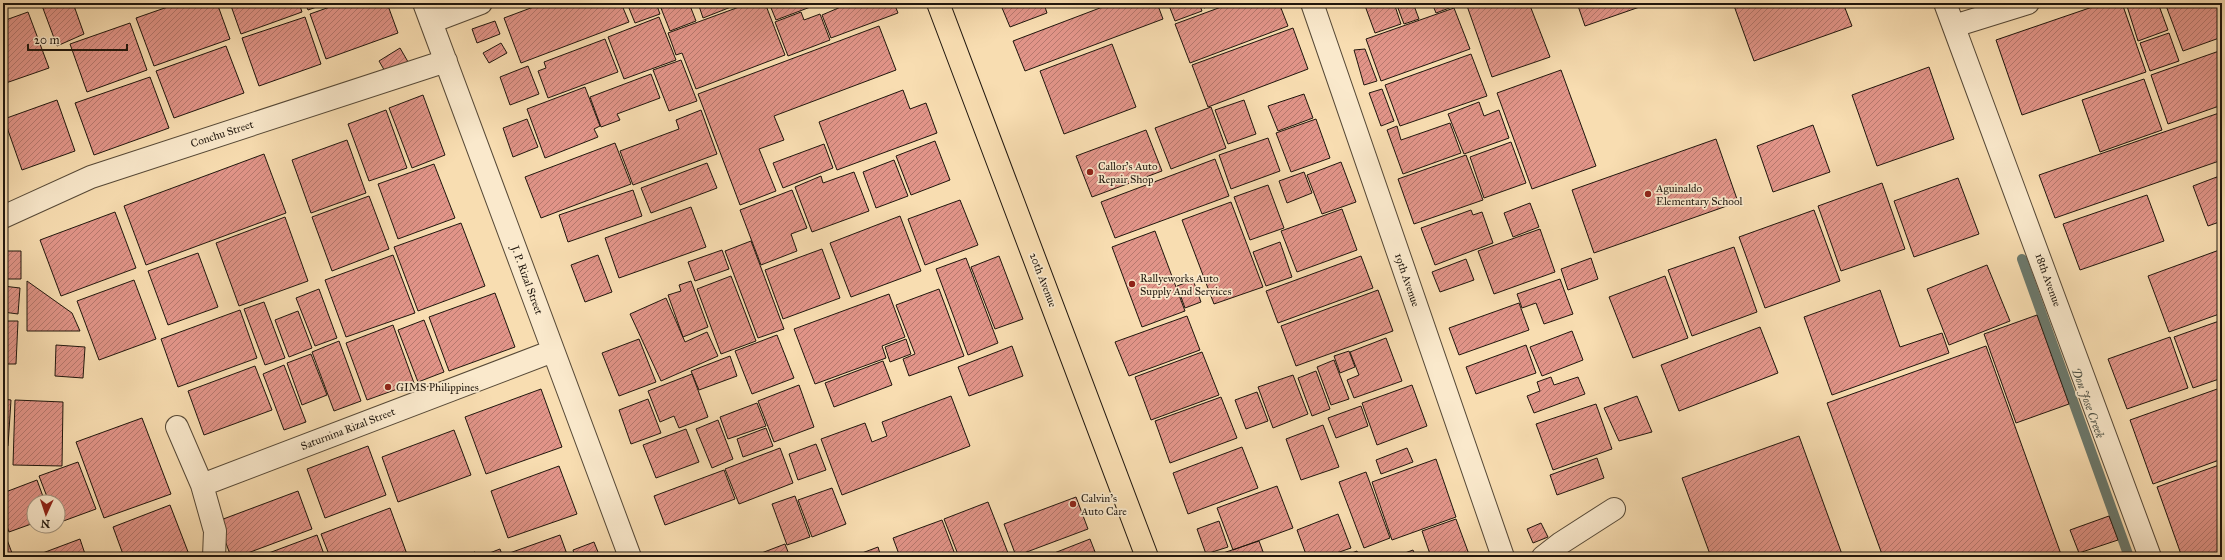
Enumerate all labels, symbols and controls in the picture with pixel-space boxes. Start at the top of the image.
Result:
scale bar [28,26,127,52]
text: 20 m [34,33,60,47]
street label: Conchu Street [189,118,255,150]
place label: Callor’s Auto Repair Shop [1098,160,1158,186]
marker: Callor’s Auto Repair Shop [1085,167,1095,177]
place label: Aguinaldo Elementary School [1655,182,1743,208]
marker: Aguinaldo Elementary School [1643,189,1653,199]
street label: J. P. Rizal Street [507,243,546,317]
street label: 20th Avenue [1027,251,1059,309]
street label: 19th Avenue [1392,252,1422,309]
street label: 18th Avenue [2032,252,2064,309]
place label: Rallyeworks Auto Supply And Services [1140,272,1231,298]
marker: Rallyeworks Auto Supply And Services [1127,279,1137,289]
water label: Don Jose Creek [2069,366,2107,441]
place label: GIMS Philippines [396,381,479,394]
marker: GIMS Philippines [383,382,393,392]
street label: Saturnina Rizal Street [299,405,397,453]
place label: Calvin’s Auto Care [1080,492,1127,518]
north arrow [26,494,66,534]
marker: Calvin’s Auto Care [1068,499,1078,509]
text: N [40,517,51,530]

